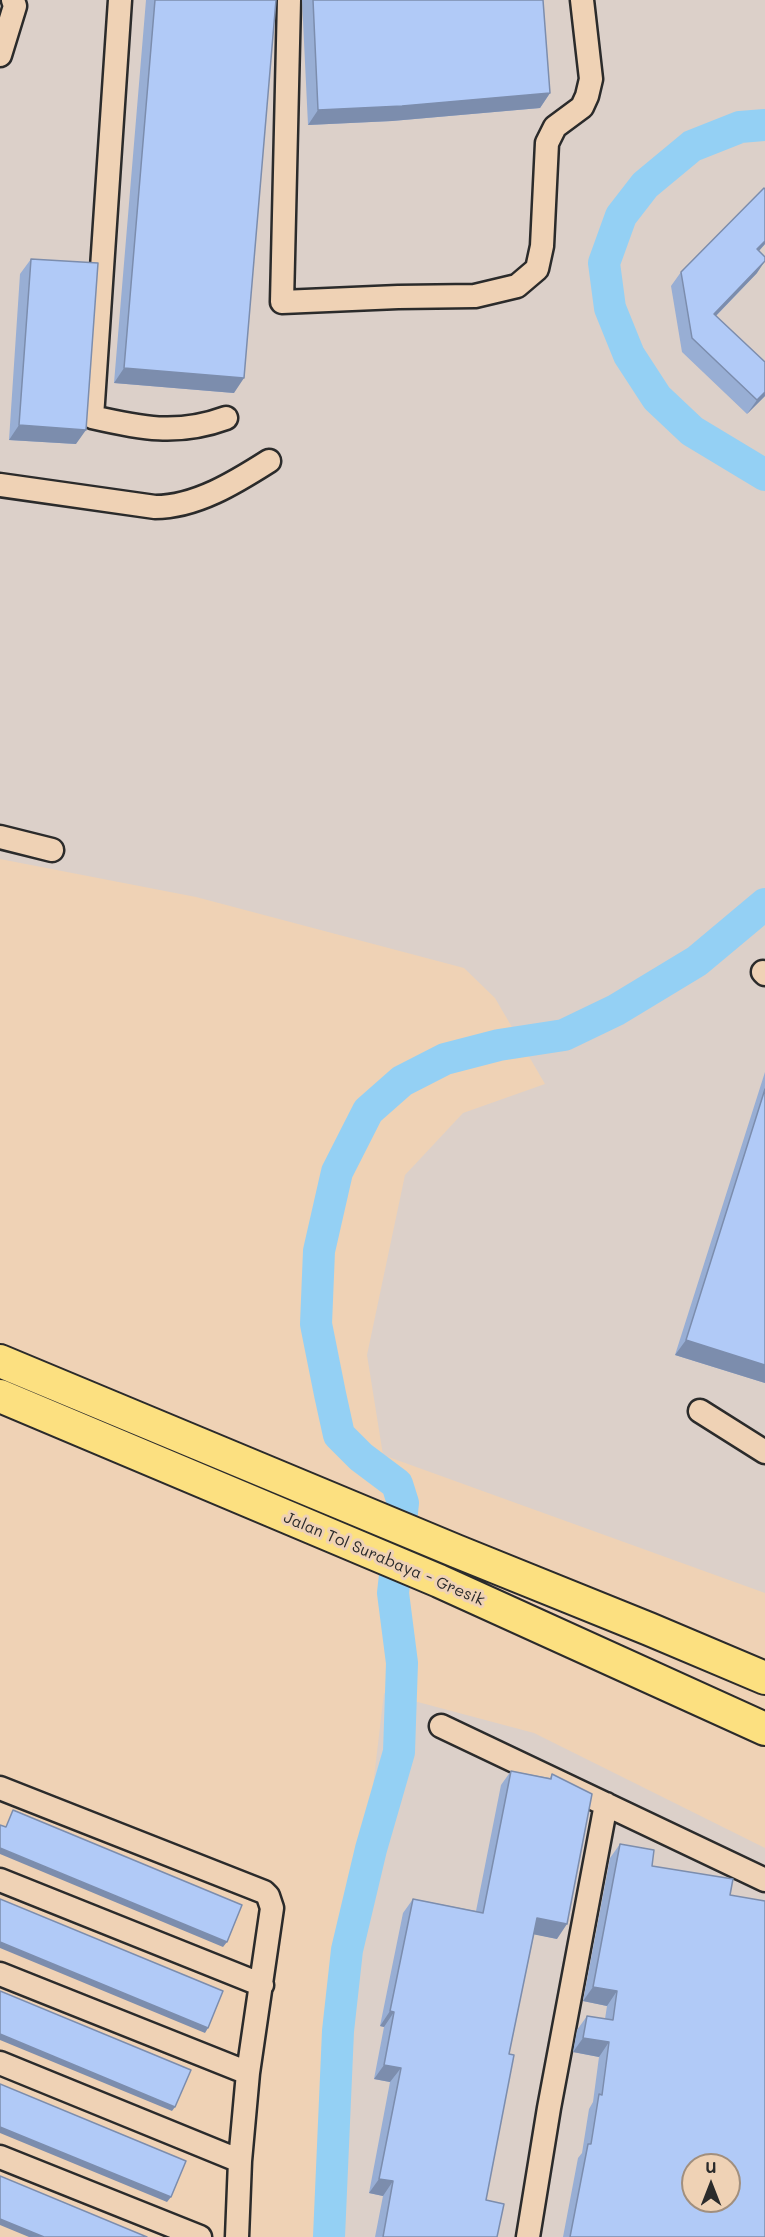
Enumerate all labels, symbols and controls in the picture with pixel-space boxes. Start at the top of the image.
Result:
street label: Jalan Tol Surabaya - Gresik [281,1508,487,1610]
north arrow [681,2153,741,2213]
text: U [705,2156,717,2177]

